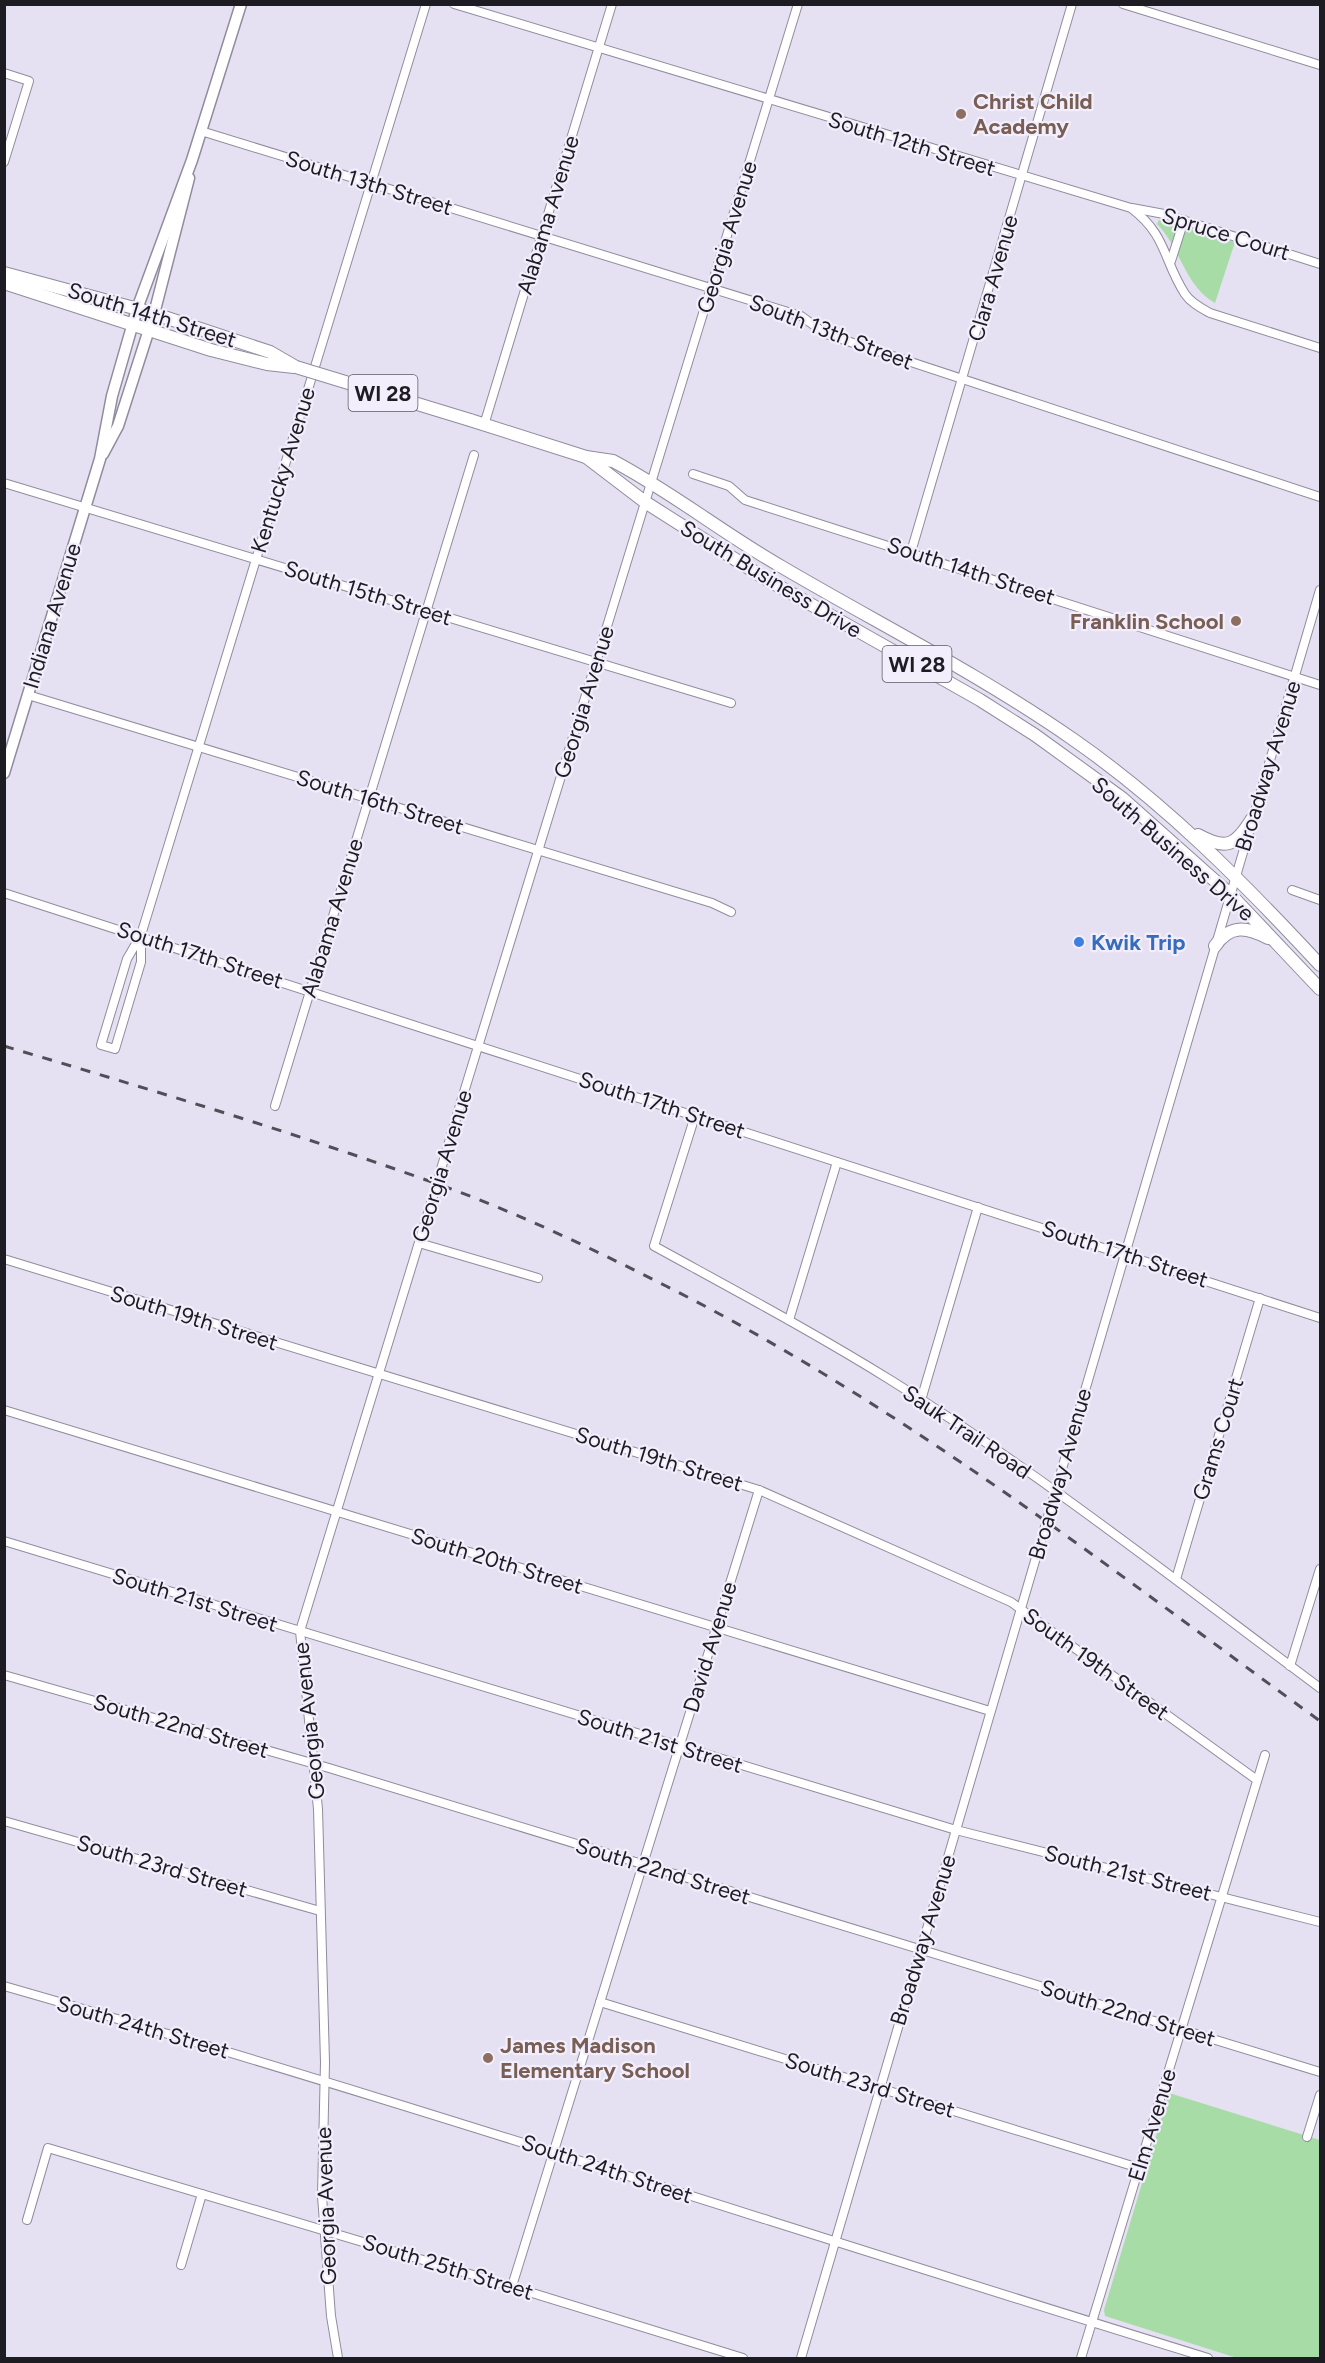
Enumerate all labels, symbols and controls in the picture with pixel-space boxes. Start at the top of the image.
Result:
place label: Christ Child Academy [973,88,1093,140]
street label: South 12th Street [825,106,999,182]
marker: Christ Child Academy [954,107,968,121]
street label: Alabama Avenue [511,132,585,298]
street label: South 13th Street [282,145,456,221]
street label: Georgia Avenue [691,158,763,316]
street label: Spruce Court [1159,202,1293,266]
street label: Clara Avenue [962,212,1024,344]
street label: South 14th Street [64,277,240,353]
street label: South 13th Street [745,288,917,376]
road number: WI 28 [348,375,418,411]
street label: Kentucky Avenue [245,384,321,556]
street label: South Business Drive [675,514,867,644]
street label: South 14th Street [884,531,1058,611]
street label: Indiana Avenue [17,540,87,692]
street label: South 15th Street [281,555,455,631]
place label: Franklin School [1070,608,1224,635]
marker: Franklin School [1229,614,1243,628]
street label: Georgia Avenue [548,623,620,781]
road number: WI 28 [882,646,952,682]
street label: Broadway Avenue [1229,677,1307,855]
street label: South 16th Street [293,764,467,840]
street label: South Business Drive [1086,771,1260,927]
street label: Alabama Avenue [295,835,369,1001]
street label: South 17th Street [114,915,286,995]
place label: Kwik Trip [1091,929,1186,956]
marker: Kwik Trip [1072,935,1086,949]
street label: South 17th Street [576,1065,748,1145]
street label: Georgia Avenue [406,1087,478,1245]
street label: South 17th Street [1039,1214,1211,1294]
street label: South 19th Street [107,1280,281,1356]
street label: Grams Court [1187,1375,1249,1503]
street label: Sauk Trail Road [898,1379,1036,1485]
street label: Broadway Avenue [1023,1385,1097,1563]
street label: South 19th Street [572,1421,746,1497]
street label: South 20th Street [408,1522,586,1600]
street label: South 21st Street [109,1562,281,1638]
street label: David Avenue [677,1578,743,1716]
street label: South 19th Street [1018,1602,1174,1726]
street label: Georgia Avenue [287,1641,331,1801]
street label: South 22nd Street [90,1688,272,1764]
street label: South 21st Street [574,1703,746,1779]
street label: South 23rd Street [74,1829,250,1903]
street label: South 22nd Street [572,1832,754,1910]
street label: South 21st Street [1042,1839,1214,1907]
street label: Broadway Avenue [884,1851,962,2029]
street label: South 22nd Street [1037,1974,1219,2052]
street label: South 24th Street [54,1989,232,2065]
place label: James Madison Elementary School [500,2032,690,2084]
street label: South 23rd Street [782,2046,958,2124]
marker: James Madison Elementary School [481,2051,495,2065]
street label: Elm Avenue [1122,2065,1182,2185]
street label: Georgia Avenue [310,2127,342,2285]
street label: South 24th Street [518,2129,696,2209]
street label: South 25th Street [359,2228,537,2306]

